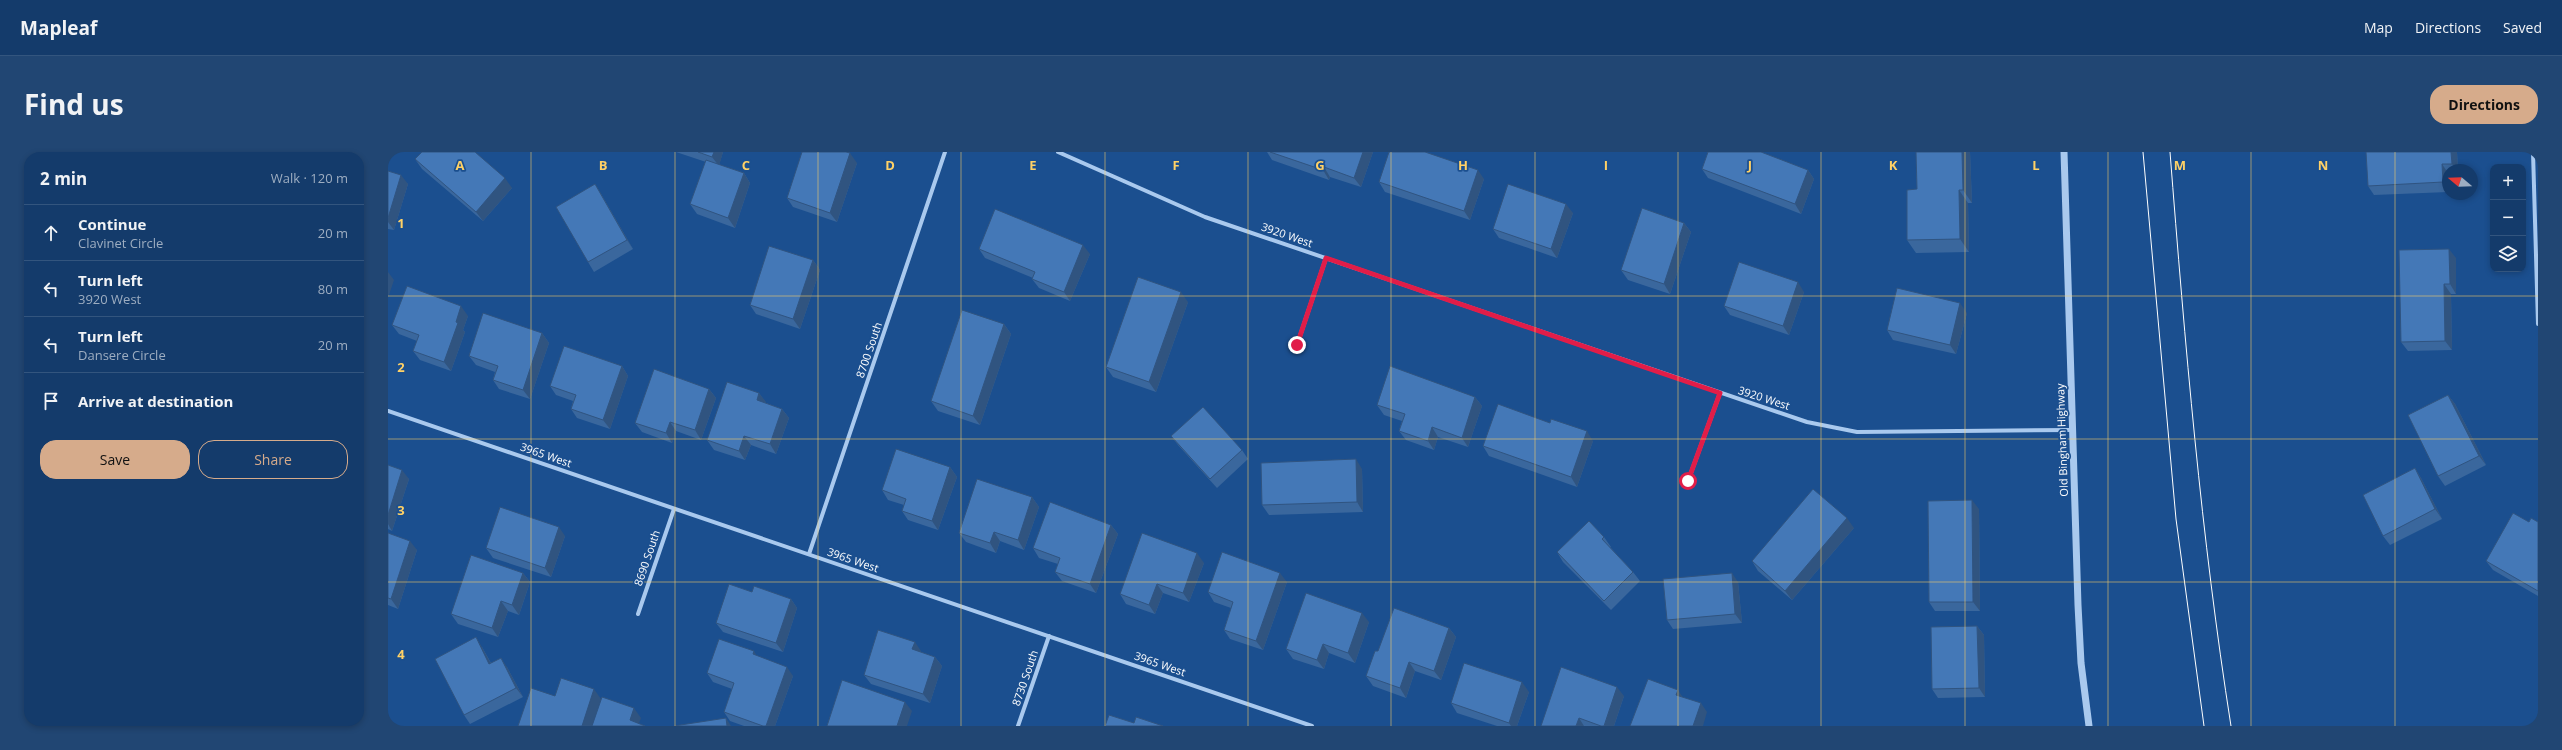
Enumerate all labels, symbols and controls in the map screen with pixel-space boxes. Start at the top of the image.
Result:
text: Mapleaf [20,15,97,41]
text: Map [2364,18,2393,37]
text: Directions [2415,18,2481,37]
text: Saved [2503,18,2542,37]
text: Find us [24,85,124,123]
button: Directions [2430,85,2538,124]
text: A [456,156,465,174]
text: B [599,156,608,174]
text: C [742,156,750,174]
text: D [885,156,895,174]
text: E [1029,156,1037,174]
text: F [1172,156,1180,174]
text: G [1315,156,1325,174]
text: H [1458,156,1468,174]
text: I [1604,156,1608,174]
text: J [1747,156,1752,174]
text: K [1889,156,1898,174]
text: L [2032,156,2040,174]
text: M [2174,156,2186,174]
text: N [2318,156,2328,174]
north arrow [2442,164,2478,200]
map controls [2490,164,2526,272]
button: + [2490,164,2526,200]
text: 2 min [40,167,87,190]
text: Walk · 120 m [271,169,348,187]
button: − [2490,200,2526,236]
text: Continue [78,214,146,234]
text: 1 [397,214,405,232]
street label: 3920 West [1259,219,1315,250]
icon: ahead [40,222,62,244]
text: 20 m [318,224,348,242]
text: Clavinet Circle [78,234,163,252]
button: layers [2490,236,2526,272]
text: Turn left [78,270,143,290]
icon: left [40,278,62,300]
text: 80 m [318,280,348,298]
text: 3920 West [78,290,141,308]
street label: 8700 South [852,320,885,380]
text: Turn left [78,326,143,346]
icon: left [40,334,62,356]
text: 20 m [318,336,348,354]
route end [1288,336,1306,354]
text: Dansere Circle [78,346,166,364]
text: 2 [397,358,405,376]
street label: 3920 West [1736,382,1792,413]
street label: Old Bingham Highway [2052,383,2071,497]
icon: arrive [40,390,62,412]
text: Arrive at destination [78,391,233,411]
street label: 3965 West [518,439,574,470]
button: Save [40,440,190,479]
button: Share [198,440,348,479]
route start [1679,472,1697,490]
text: 3 [397,501,405,519]
street label: 8690 South [630,528,663,588]
street label: 3965 West [825,544,881,575]
text: 4 [397,645,405,663]
street label: 8730 South [1008,648,1041,708]
street label: 3965 West [1132,648,1188,679]

